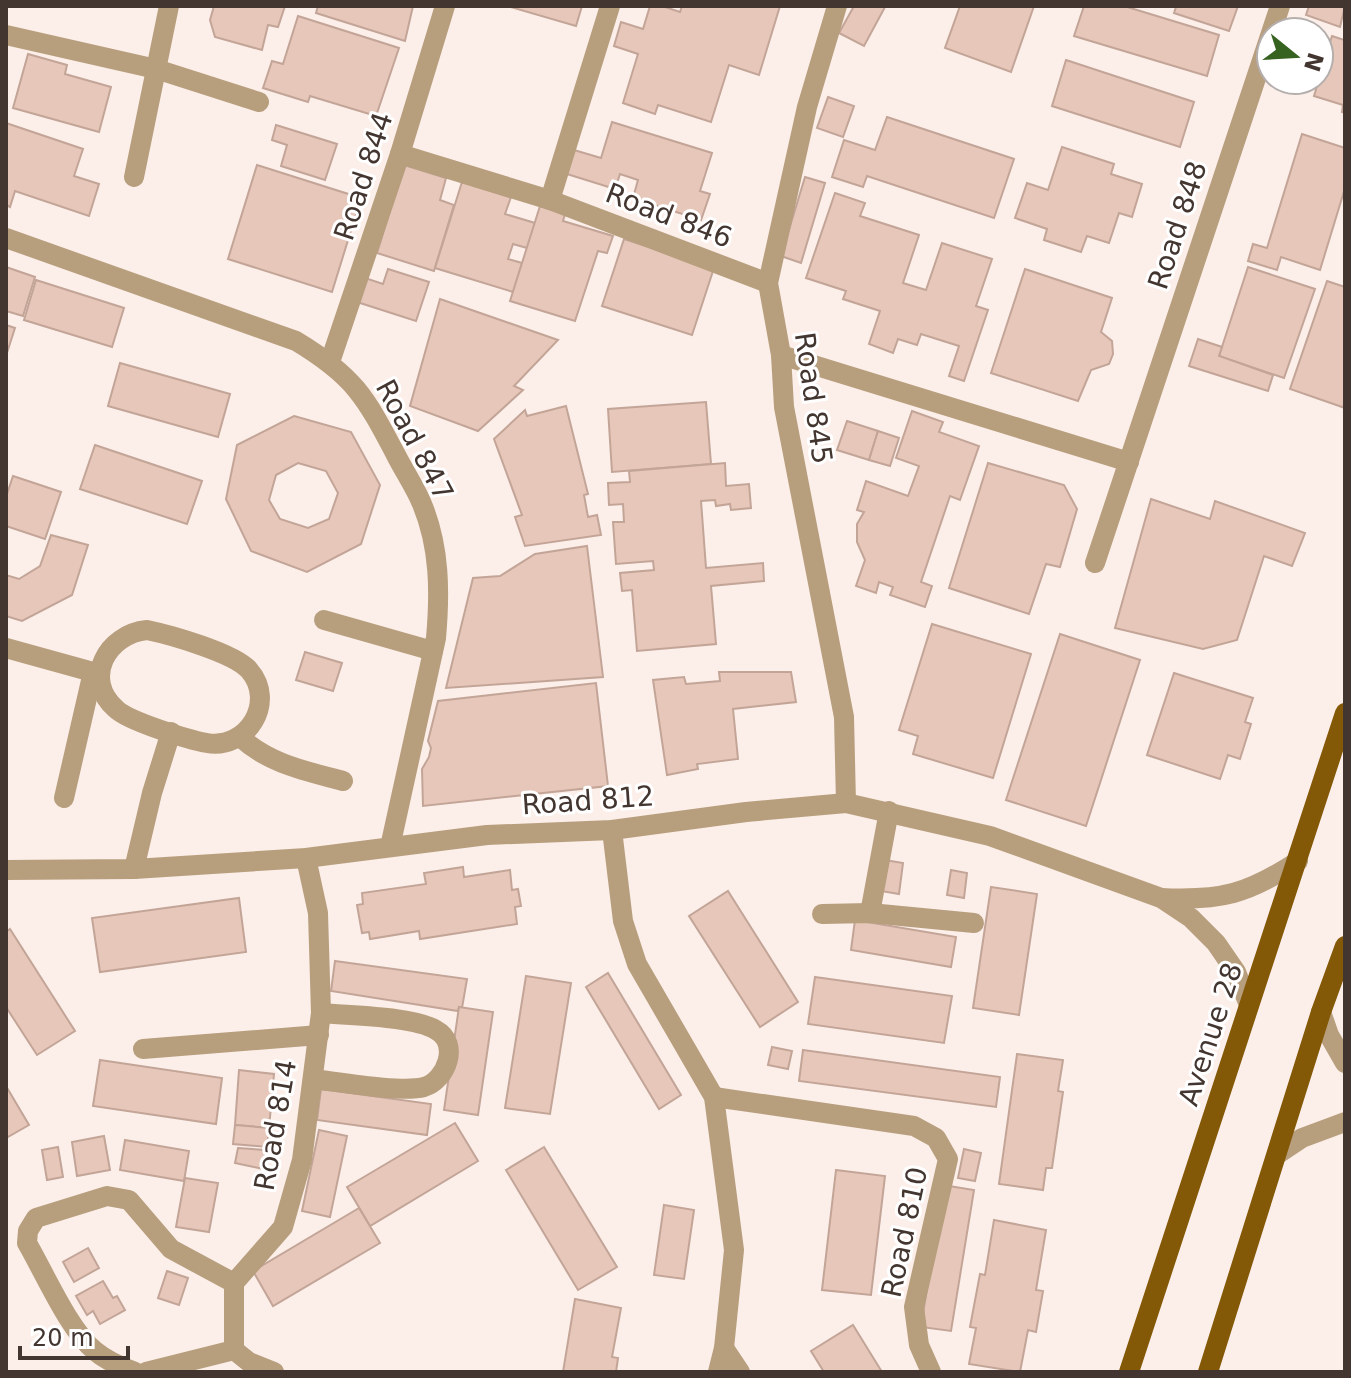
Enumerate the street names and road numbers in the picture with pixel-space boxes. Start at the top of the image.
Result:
street label: Road 844 [327,108,400,244]
street label: Road 848 [1141,157,1214,293]
street label: Road 846 [601,176,737,255]
street label: Road 845 [788,330,839,466]
street label: Road 847 [369,374,460,507]
street label: Road 812 [521,779,655,822]
street label: Avenue 28 [1172,958,1249,1110]
street label: Road 814 [248,1057,303,1193]
street label: Road 810 [875,1164,934,1300]

